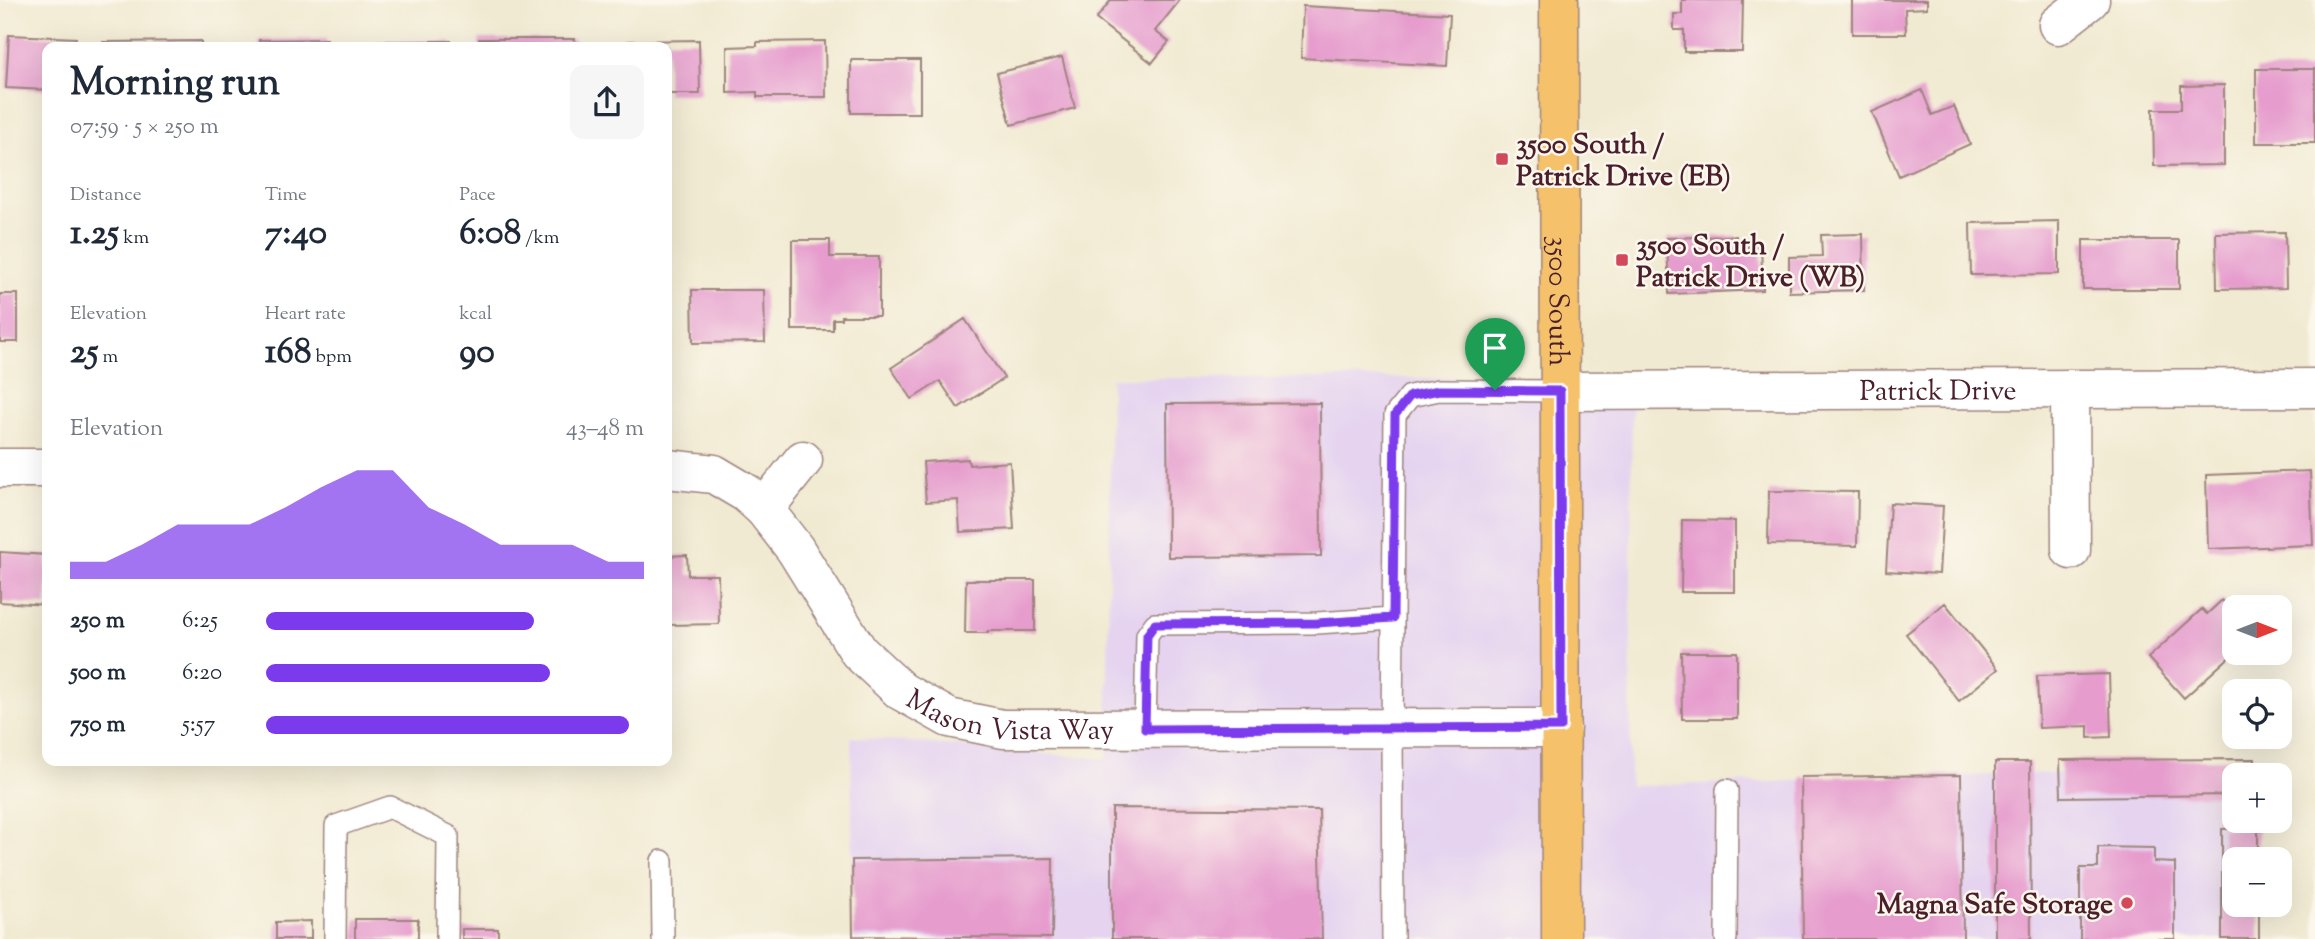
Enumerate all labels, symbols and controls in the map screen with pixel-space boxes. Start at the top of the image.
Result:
text: Morning run [70,58,280,112]
button: share [570,65,644,139]
text: 07:59 · 5 × 250 m [70,111,219,144]
place label: 3500 South / Patrick Drive (EB) [1516,126,1731,198]
marker: 3500 South / Patrick Drive (EB) [1494,151,1510,167]
text: Distance [70,182,142,209]
text: Time [265,182,307,209]
text: Pace [459,182,496,209]
text: 1.25 [70,209,119,260]
text: 7:40 [265,209,327,260]
text: 6:08 [459,209,521,260]
text: km [119,225,149,252]
text: /km [521,225,560,252]
place label: 3500 South / Patrick Drive (WB) [1636,227,1865,299]
street label: 3500 South [1537,236,1577,366]
marker: 3500 South / Patrick Drive (WB) [1614,252,1630,268]
text: Elevation [70,301,147,328]
text: Heart rate [265,301,346,328]
text: kcal [459,301,492,328]
pin [1465,318,1525,390]
text: 25 [70,328,98,379]
text: 168 [265,328,311,379]
text: 90 [459,328,495,379]
icon: arrive [1476,329,1514,367]
text: m [98,344,118,371]
text: bpm [311,344,352,371]
street label: Patrick Drive [1859,372,2017,413]
text: Elevation [70,413,163,446]
text: 43–48 m [566,413,644,446]
north arrow [2222,595,2292,665]
map controls [2222,595,2292,917]
text: 250 m [70,605,125,638]
text: 6:25 [182,605,218,638]
text: 500 m [70,657,126,690]
text: 6:20 [182,657,222,690]
button: locate [2222,679,2292,749]
street label: Mason Vista Way [898,681,1114,753]
text: 750 m [70,709,125,742]
text: 5:57 [182,709,215,742]
button: + [2222,763,2292,833]
button: − [2222,847,2292,917]
place label: Magna Safe Storage [1877,886,2113,926]
marker: Magna Safe Storage [2119,895,2135,911]

